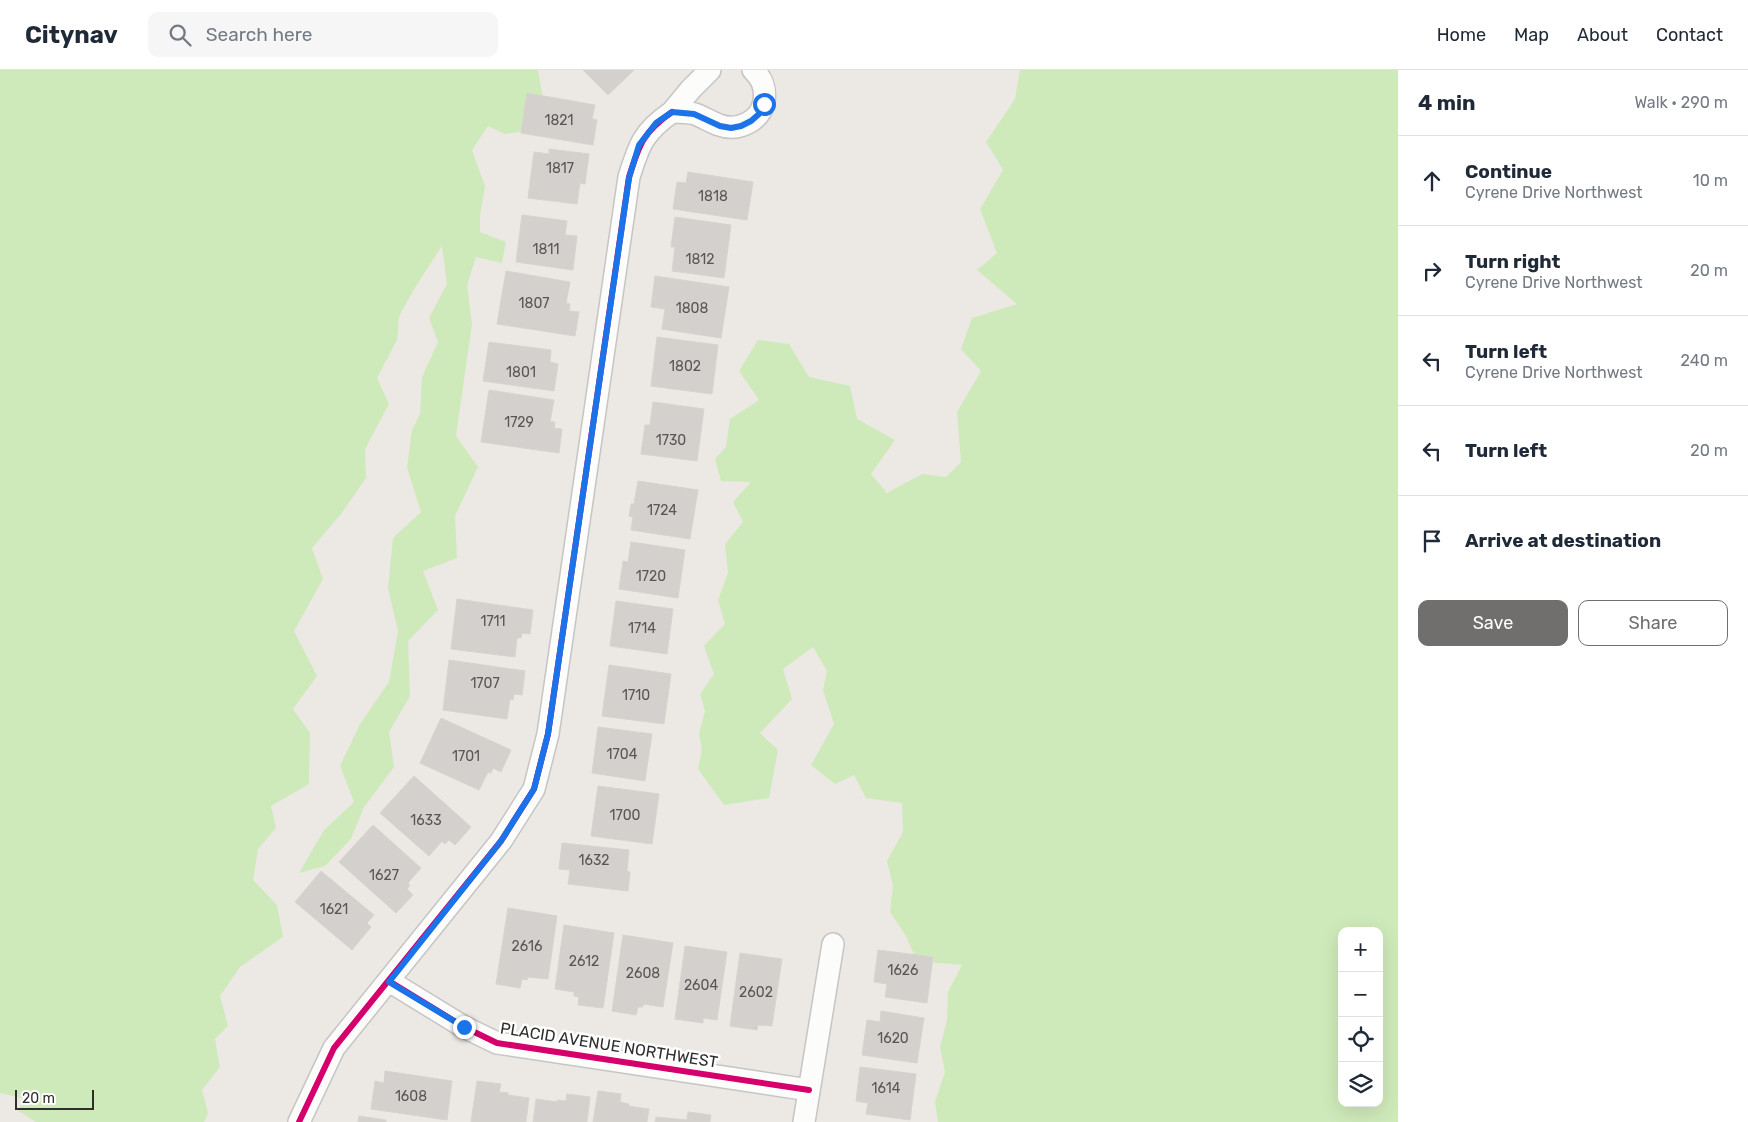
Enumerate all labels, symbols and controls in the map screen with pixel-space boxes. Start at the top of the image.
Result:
search box [148,12,498,57]
text: Citynav [25,21,118,49]
icon: search [166,21,194,49]
text: Search here [206,23,312,46]
text: Home [1437,24,1486,46]
text: Map [1514,24,1549,46]
text: About [1577,24,1628,46]
text: Contact [1656,24,1723,46]
text: 4 min [1418,90,1476,115]
route start [753,93,776,116]
text: Walk · 290 m [1634,93,1728,112]
house number: 1821 [544,112,574,129]
house number: 1817 [546,160,574,177]
text: Continue [1465,160,1552,183]
icon: ahead [1418,167,1446,195]
text: 10 m [1693,171,1728,190]
text: Cyrene Drive Northwest [1465,183,1643,202]
house number: 1818 [698,188,728,205]
house number: 1811 [533,241,559,258]
text: Turn right [1465,250,1560,273]
house number: 1812 [685,251,715,268]
icon: right [1418,257,1446,285]
text: 20 m [1690,261,1728,280]
text: Cyrene Drive Northwest [1465,273,1643,292]
house number: 1807 [519,295,549,312]
house number: 1808 [676,300,708,317]
text: Turn left [1465,340,1547,363]
icon: left [1418,347,1446,375]
text: 240 m [1681,351,1728,370]
house number: 1802 [669,358,701,375]
text: Cyrene Drive Northwest [1465,363,1643,382]
house number: 1801 [506,364,536,381]
house number: 1729 [504,414,534,431]
house number: 1730 [656,432,686,449]
icon: left [1418,437,1446,465]
text: Turn left [1465,439,1547,462]
text: 20 m [1690,441,1728,460]
house number: 1724 [647,502,677,519]
icon: arrive [1418,527,1446,555]
text: Arrive at destination [1465,529,1661,552]
house number: 1720 [636,568,666,585]
button: Save [1418,600,1568,646]
button: Share [1578,600,1728,646]
house number: 1711 [480,613,506,630]
house number: 1714 [628,620,656,637]
house number: 1707 [470,675,500,692]
house number: 1710 [622,687,650,704]
house number: 1704 [607,746,638,763]
house number: 1701 [452,748,480,765]
house number: 1700 [610,807,641,824]
house number: 1633 [410,812,442,829]
house number: 1632 [578,852,610,869]
house number: 1627 [369,867,399,884]
house number: 1621 [320,901,348,918]
map controls [1338,927,1383,1107]
button: + [1338,927,1383,972]
house number: 2616 [512,938,542,955]
house number: 2612 [569,953,599,970]
house number: 1626 [887,962,919,979]
house number: 2608 [626,965,660,982]
button: − [1338,972,1383,1017]
house number: 2604 [684,977,718,994]
house number: 2602 [739,984,773,1001]
route end [453,1016,476,1039]
button: locate [1338,1017,1383,1062]
street label: PLACID AVENUE NORTHWEST [499,1018,719,1072]
house number: 1620 [877,1030,909,1047]
button: layers [1338,1062,1383,1107]
house number: 1614 [872,1080,901,1097]
scale bar [15,1087,94,1110]
house number: 1608 [395,1088,427,1105]
text: 20 m [22,1090,55,1107]

